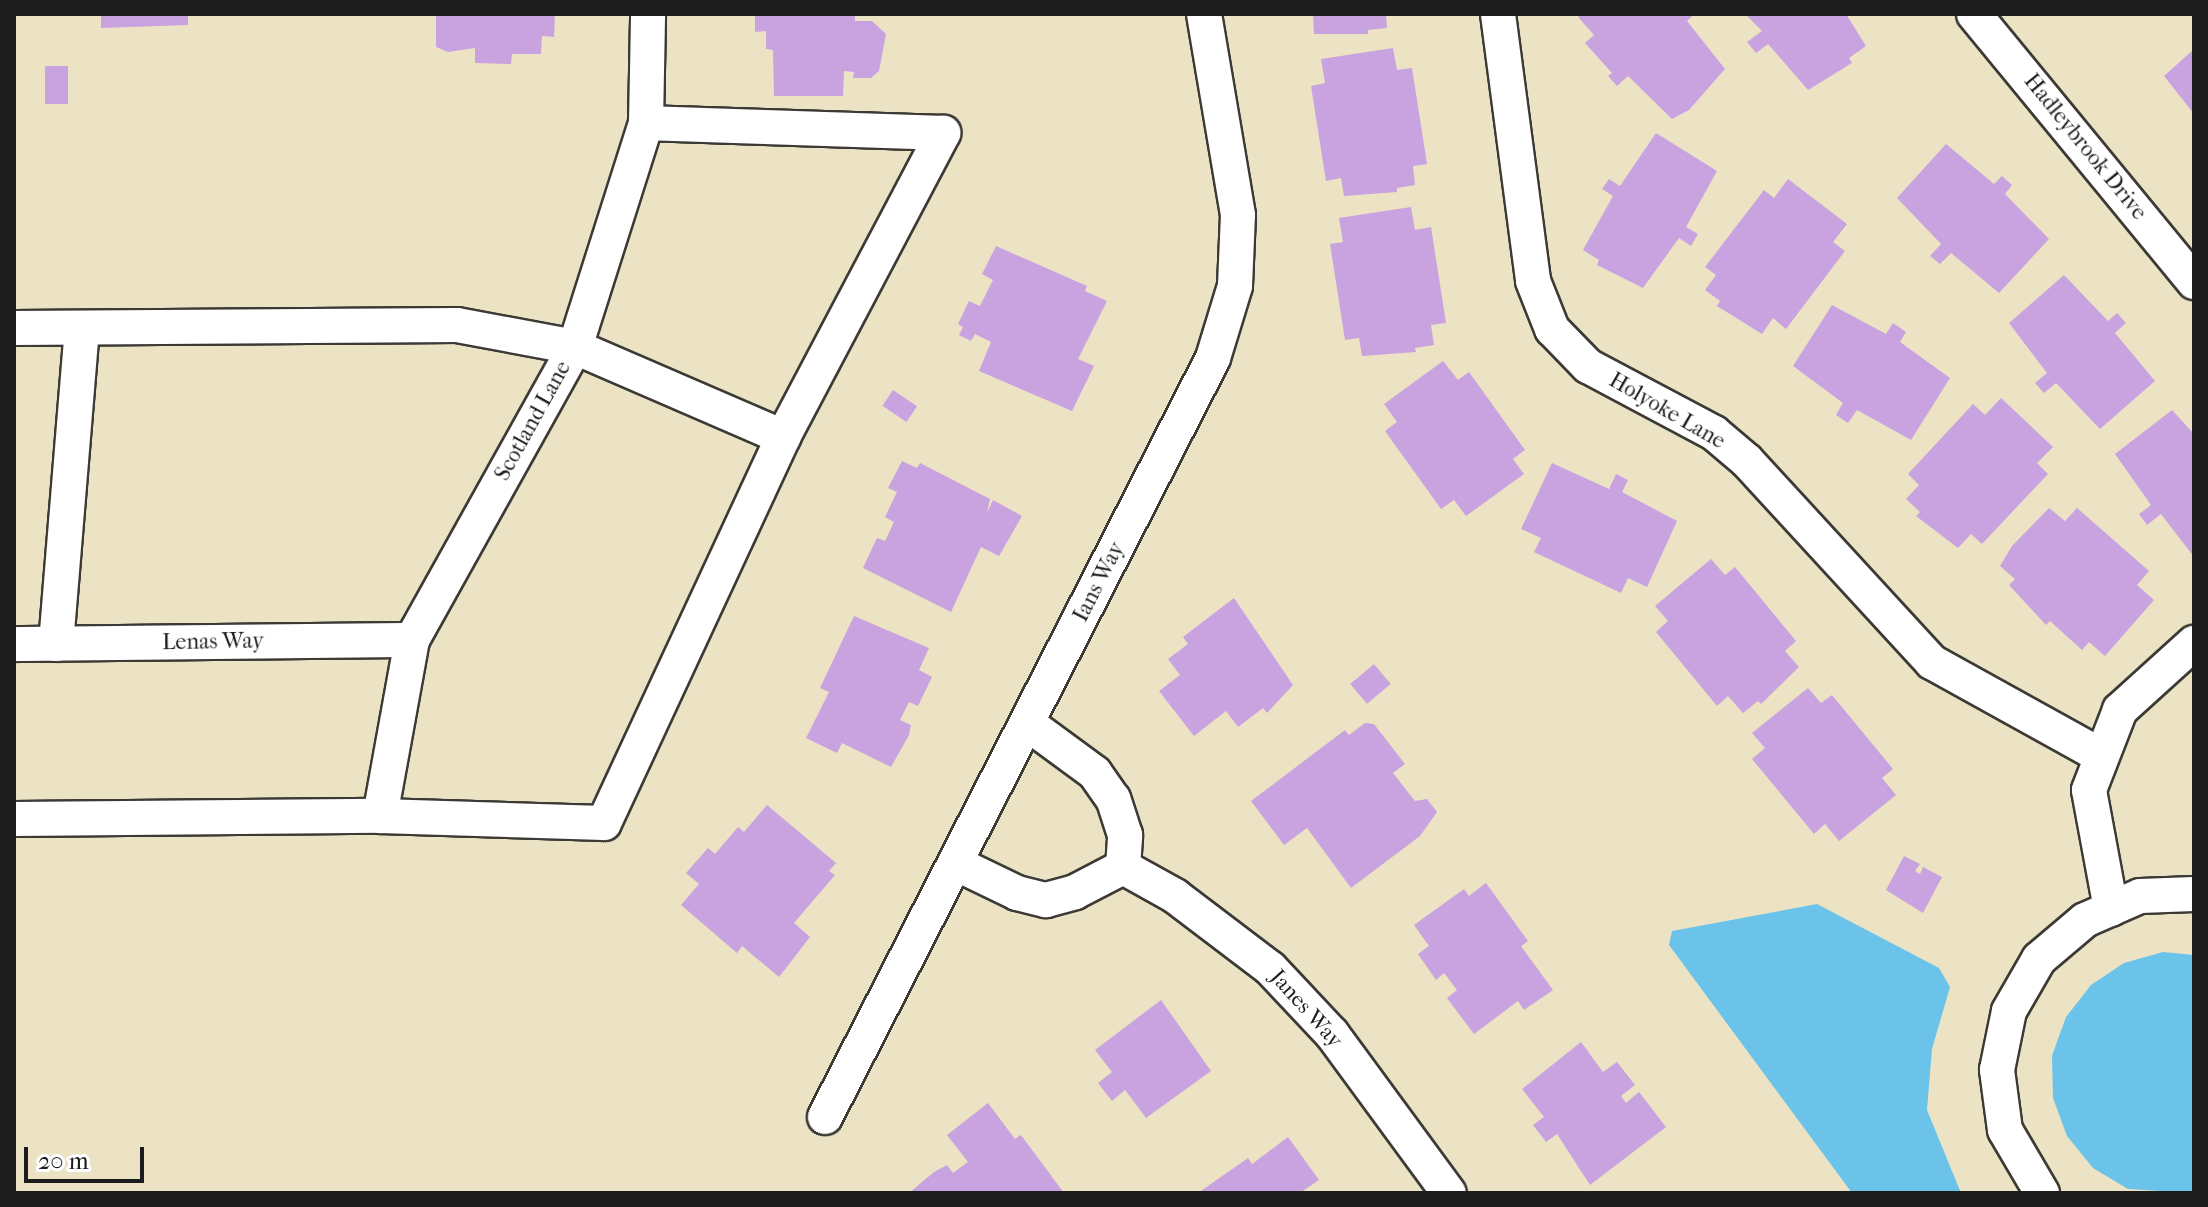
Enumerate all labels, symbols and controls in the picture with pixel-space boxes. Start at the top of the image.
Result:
street label: Hadleybrook Drive [2018,69,2152,225]
street label: Scotland Lane [489,357,577,485]
street label: Holyoke Lane [1604,367,1730,455]
street label: Ians Way [1068,538,1130,626]
street label: Lenas Way [162,628,264,656]
street label: Janes Way [1264,965,1348,1053]
scale bar [28,1131,148,1181]
text: 20 m [38,1147,89,1175]

